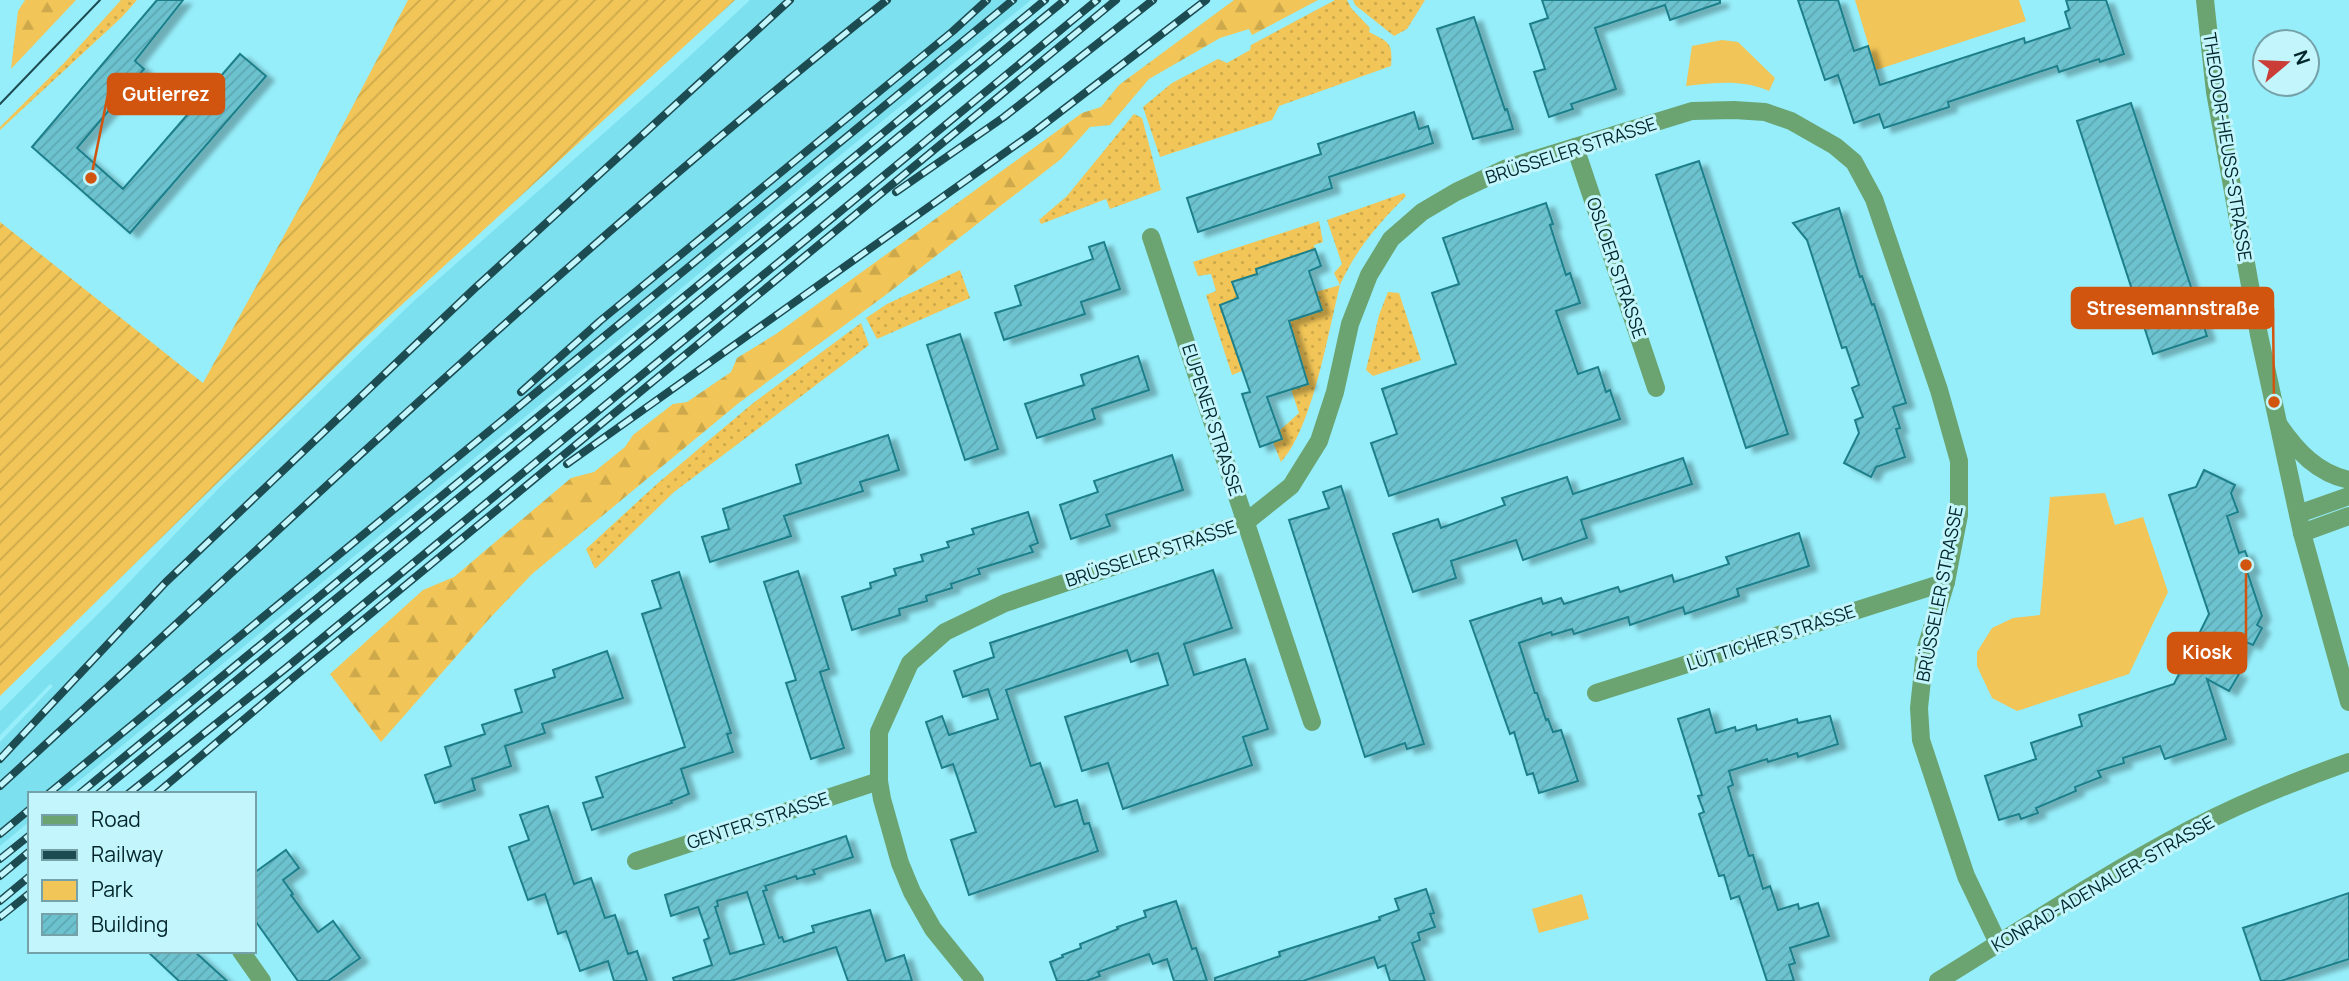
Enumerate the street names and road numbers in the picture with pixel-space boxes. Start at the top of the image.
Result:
street label: THEODOR-HEUSS-STRASSE [2198,31,2258,263]
street label: BRÜSSELER STRASSE [1482,111,1659,189]
street label: OSLOER STRASSE [1581,194,1652,342]
street label: EUPENER STRASSE [1177,341,1249,499]
street label: BRÜSSELER STRASSE [1910,504,1968,684]
street label: BRÜSSELER STRASSE [1062,514,1239,592]
street label: LÜTTICHER STRASSE [1683,598,1858,676]
street label: GENTER STRASSE [684,786,832,854]
street label: KONRAD-ADENAUER-STRASSE [1987,809,2218,957]

